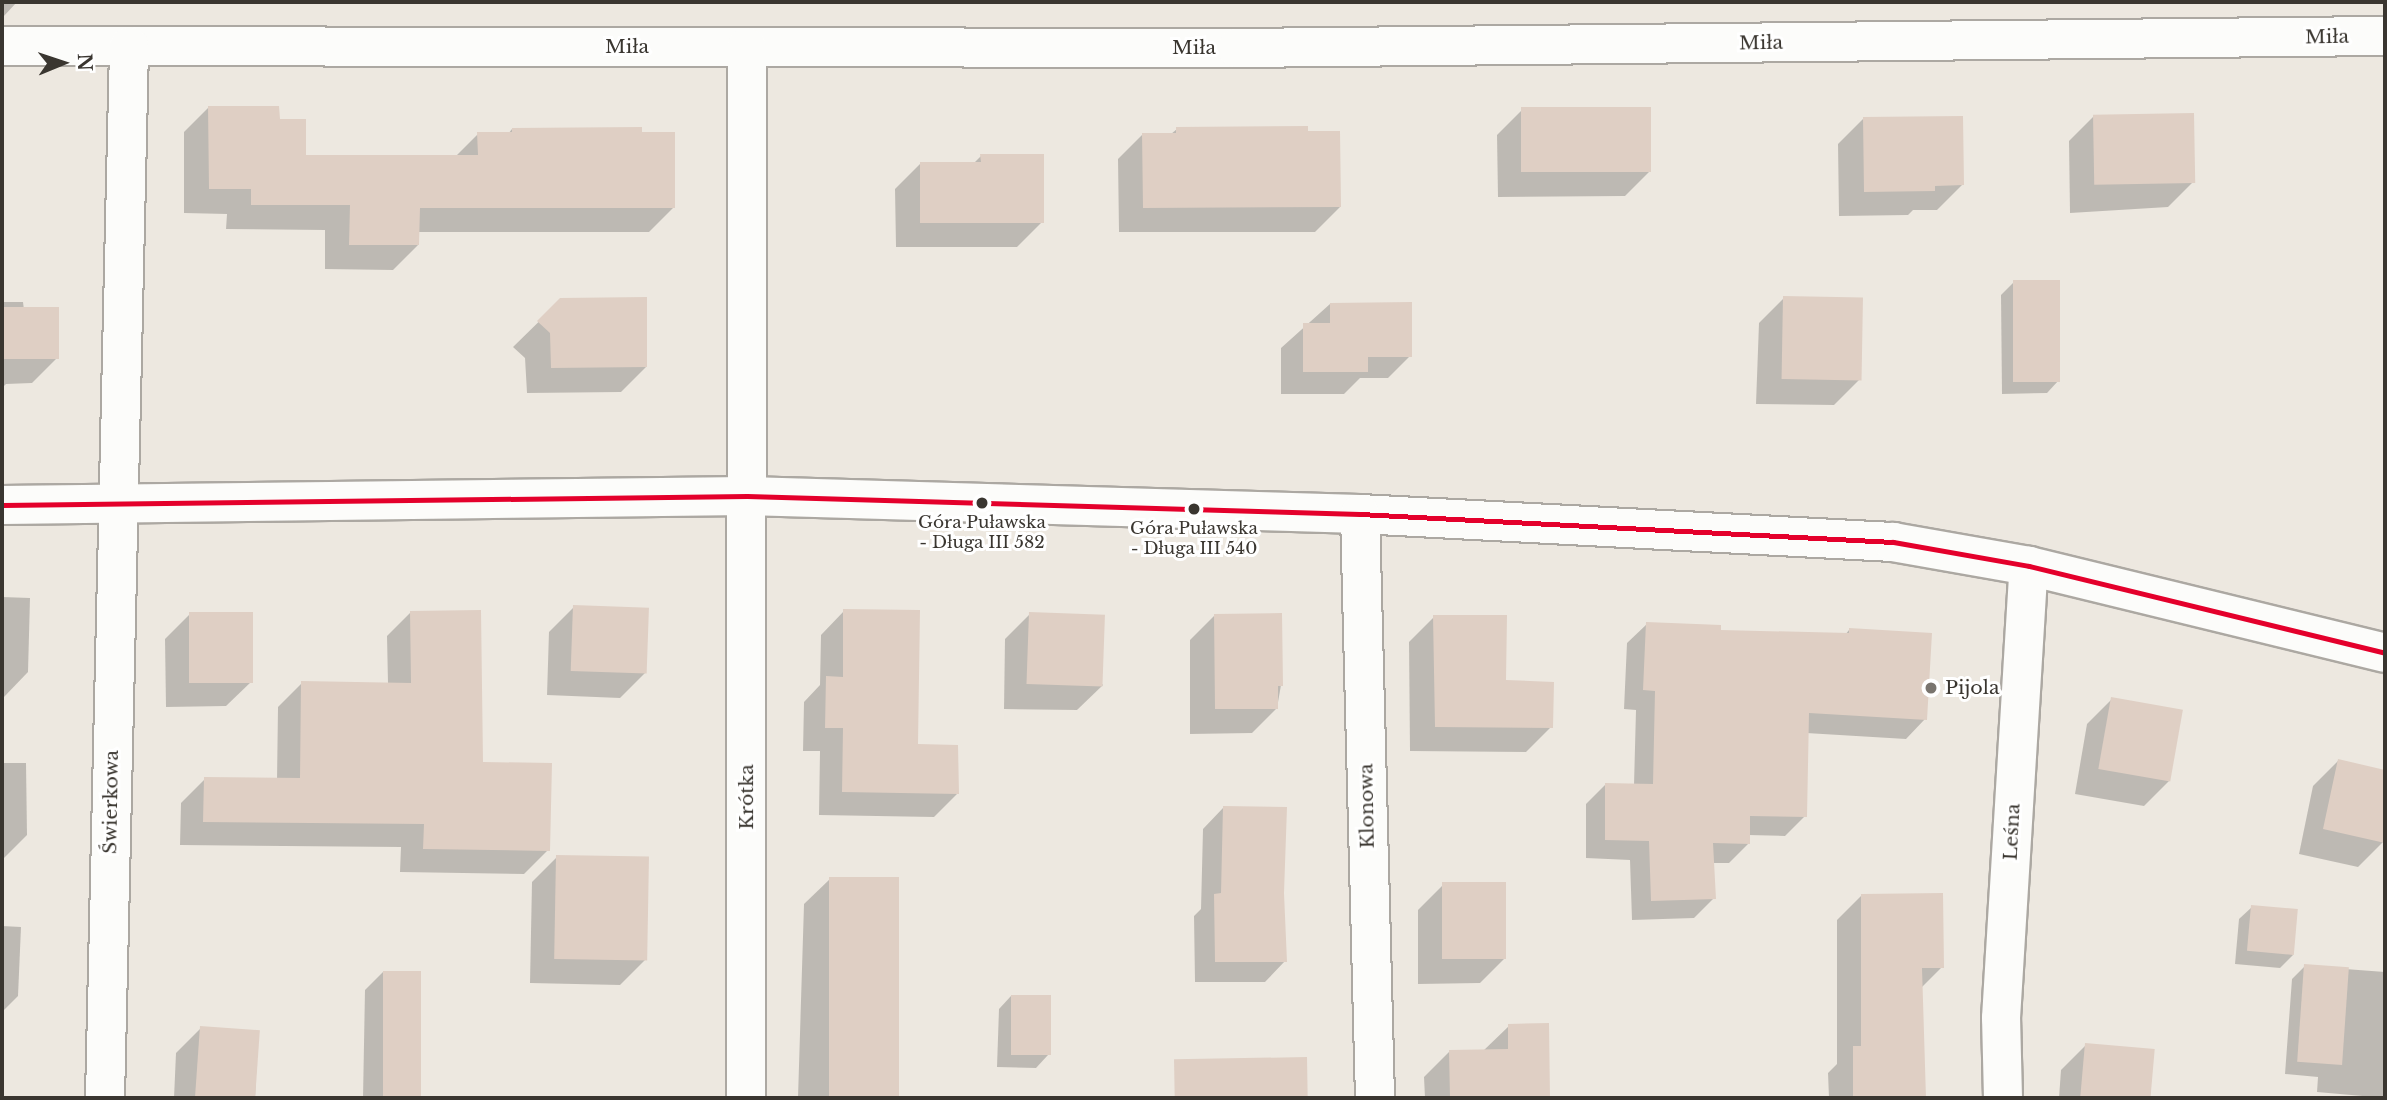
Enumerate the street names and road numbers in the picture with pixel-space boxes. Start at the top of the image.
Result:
street label: Miła [2305,25,2349,49]
street label: Miła [1739,31,1783,55]
street label: Miła [605,36,649,58]
street label: Miła [1172,37,1216,59]
street label: Świerkowa [99,750,123,854]
street label: Klonowa [1355,763,1379,849]
street label: Krótka [736,764,758,830]
street label: Leśna [1999,803,2025,861]

